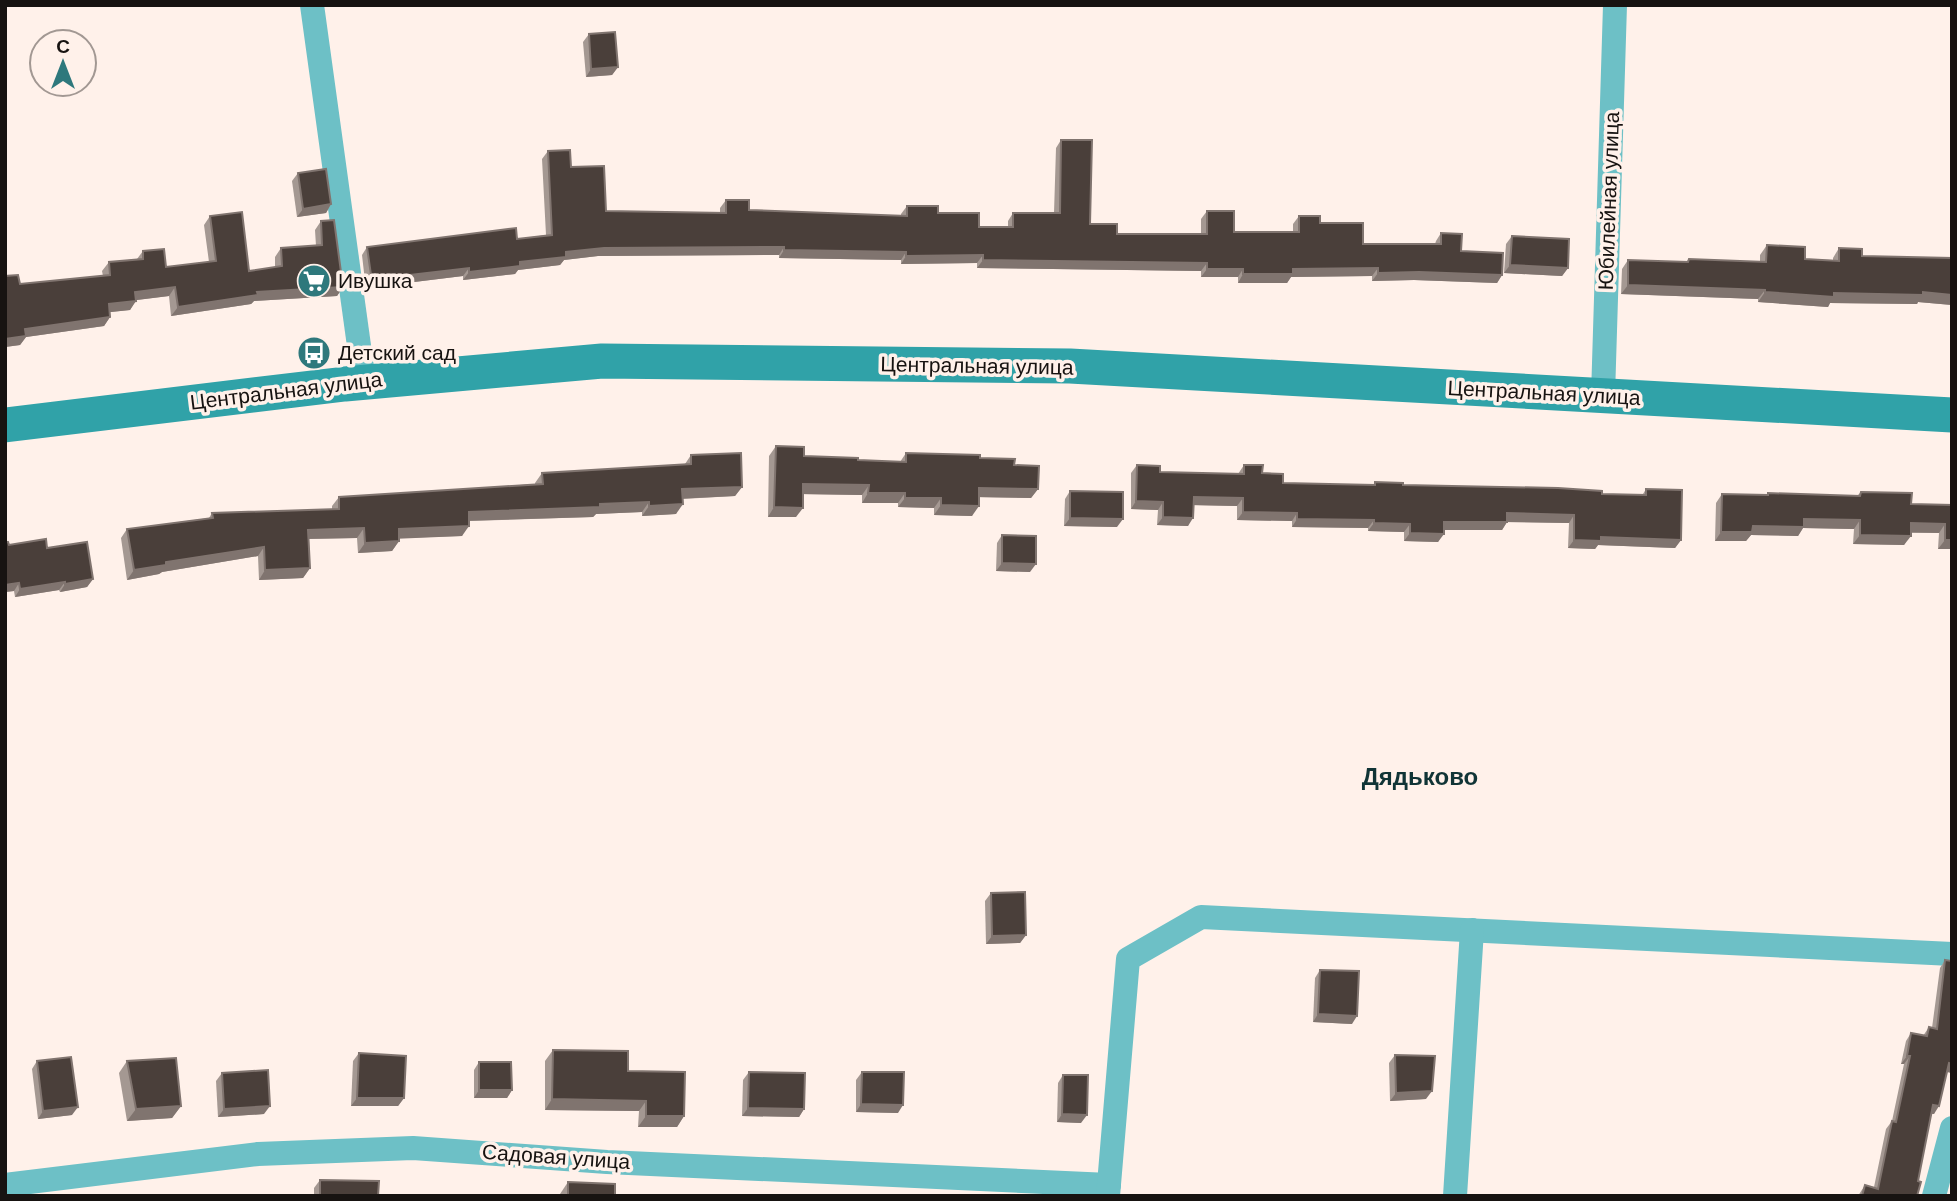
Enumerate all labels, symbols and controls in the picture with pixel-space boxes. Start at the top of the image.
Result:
north arrow [28,28,98,98]
text: С [56,36,70,57]
street label: Юбилейная улица [1594,111,1623,291]
supermarket icon: Ивушка [295,262,333,300]
place label: Ивушка [338,269,413,292]
bus stop icon: Детский сад [295,334,333,372]
place label: Детский сад [338,341,456,364]
street label: Центральная улица [880,352,1074,379]
street label: Центральная улица [189,367,384,414]
street label: Центральная улица [1447,376,1641,409]
district label: Дядьково [1362,763,1478,790]
street label: Садовая улица [481,1140,631,1173]

